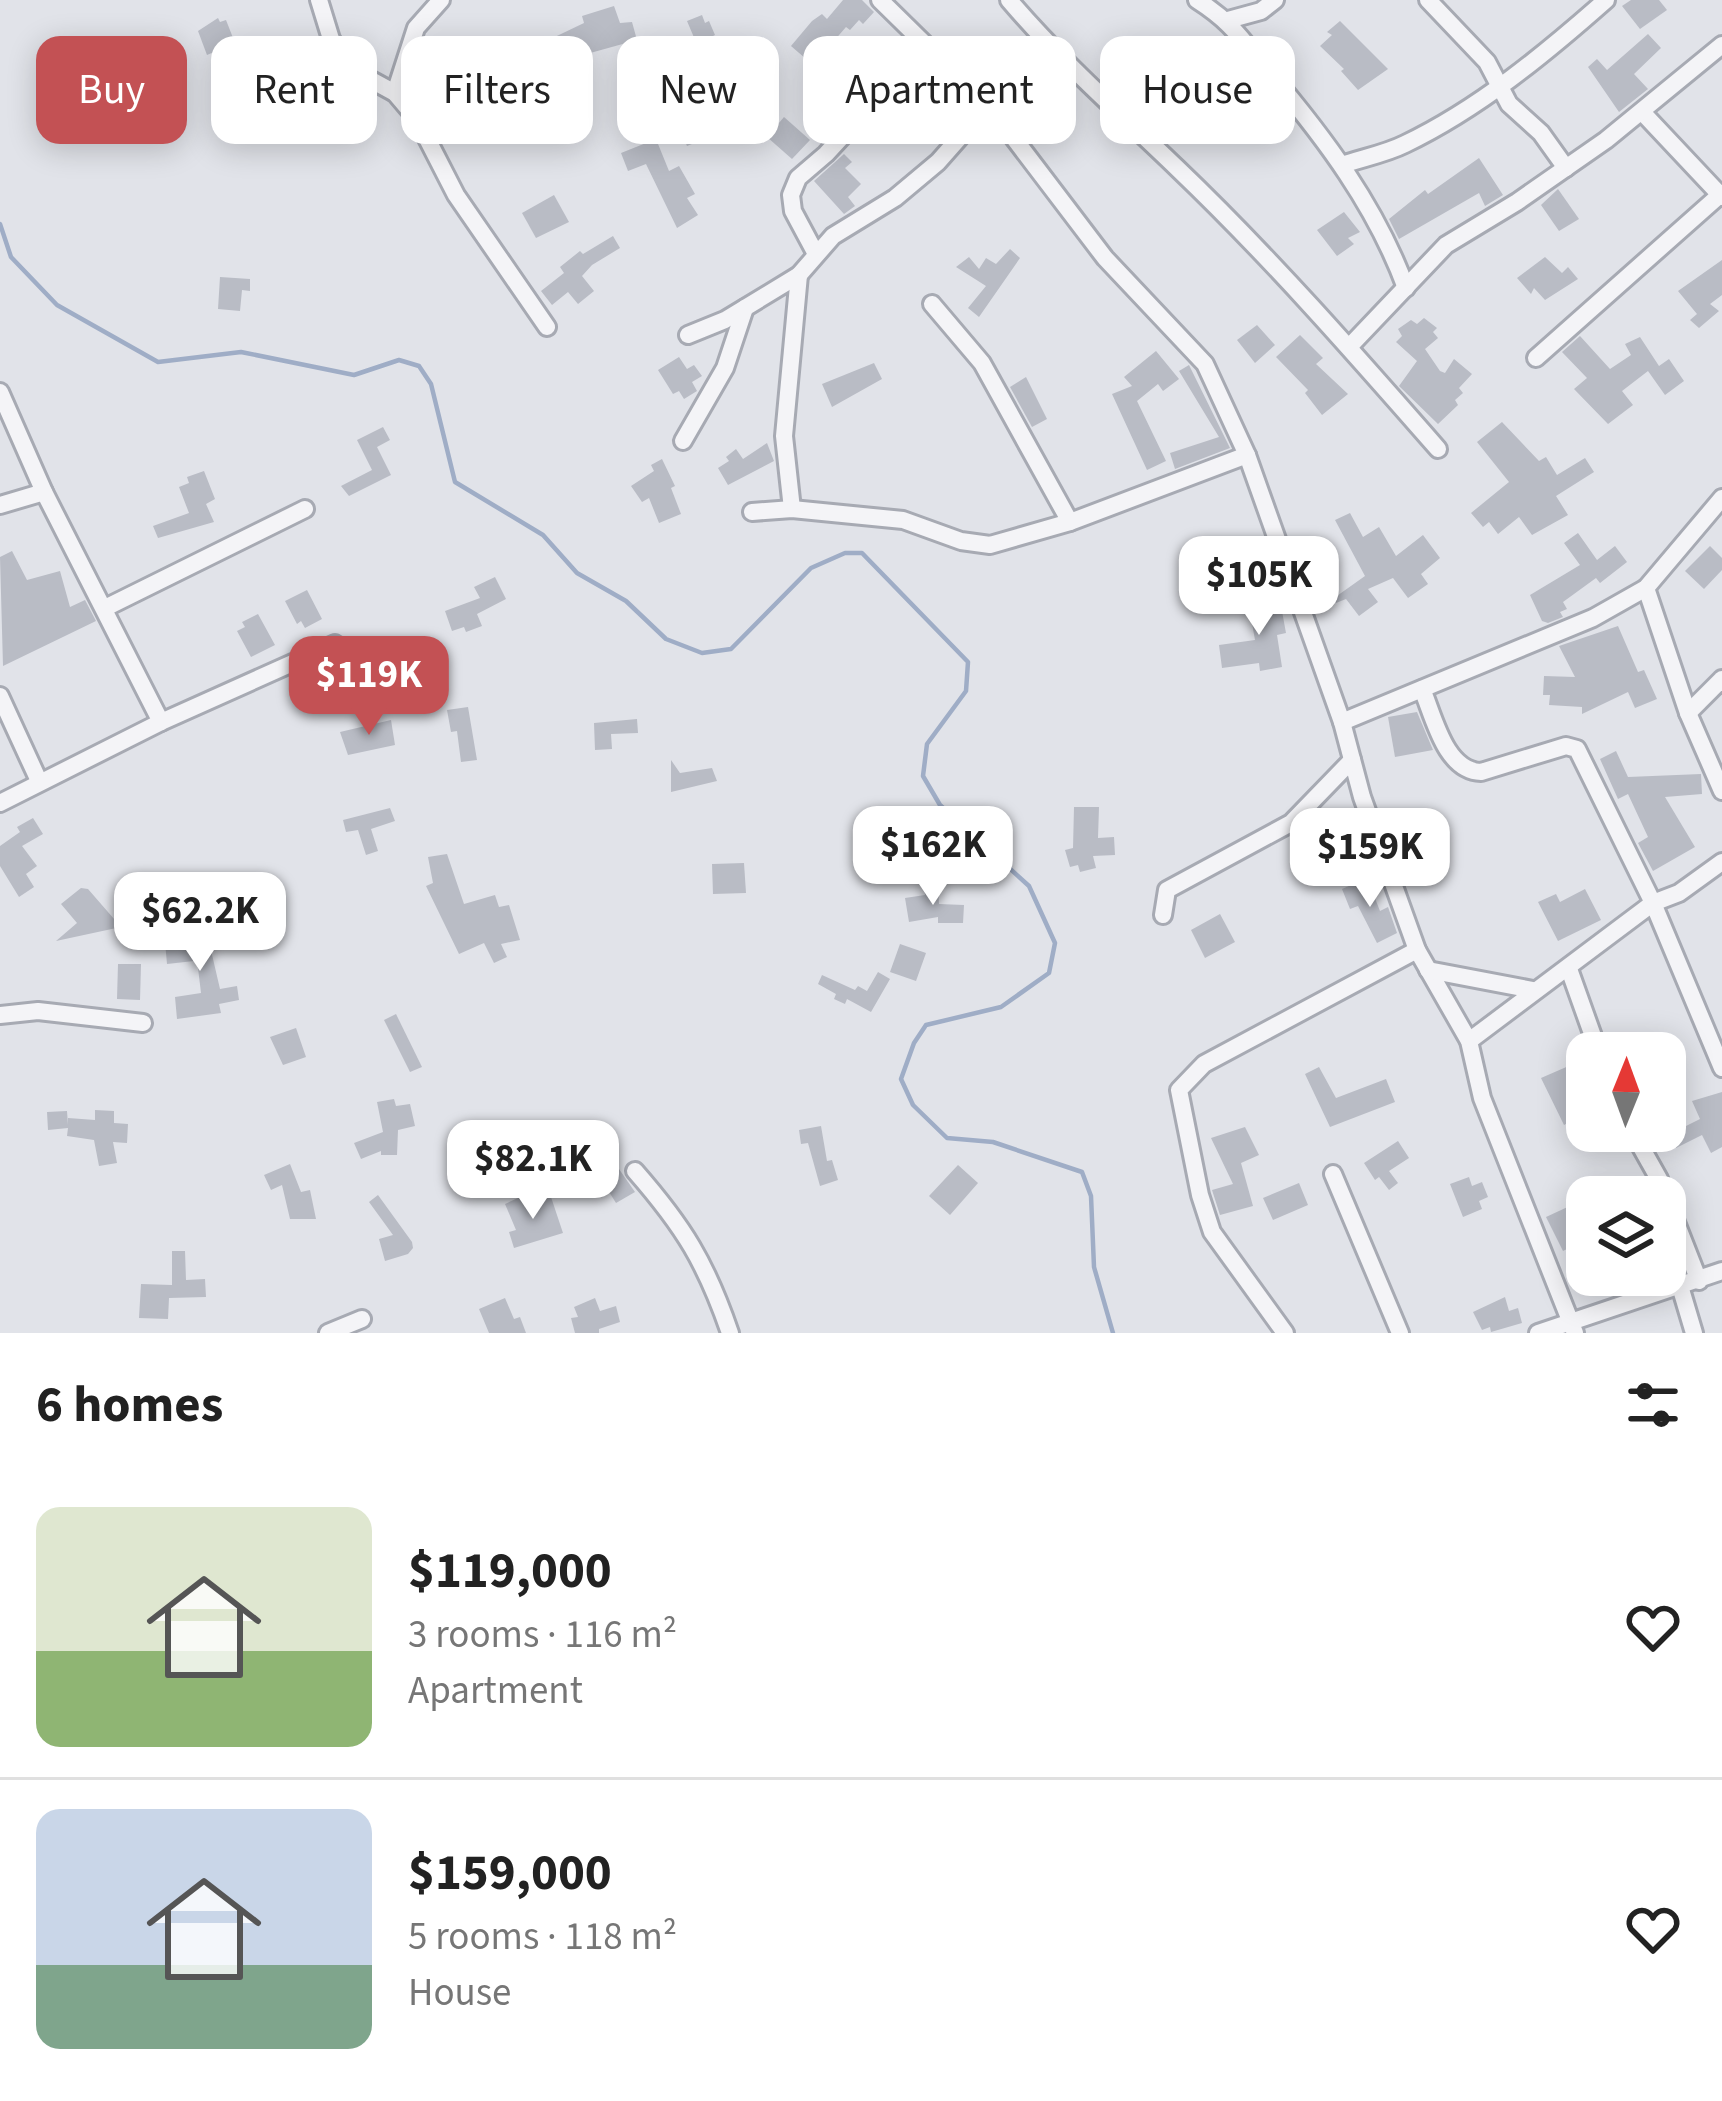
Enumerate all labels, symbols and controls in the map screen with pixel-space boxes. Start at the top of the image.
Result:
chip: Buy [36,36,187,144]
chip: Rent [211,36,377,144]
chip: Filters [401,36,593,144]
chip: New [617,36,779,144]
chip: Apartment [803,36,1076,144]
chip: House [1100,36,1295,144]
pin: $105K [1175,536,1343,638]
text: $105K [1206,547,1312,603]
pin: $119K [285,636,453,738]
text: $119K [316,647,422,703]
pin: $162K [849,806,1017,908]
pin: $159K [1286,808,1454,910]
text: $162K [880,817,986,873]
text: $159K [1317,819,1423,875]
pin: $62.2K [102,872,298,974]
text: $62.2K [141,883,259,939]
north arrow [1566,1032,1686,1152]
map controls [1566,1032,1686,1296]
pin: $82.1K [435,1120,631,1222]
text: $82.1K [474,1131,592,1187]
button: layers [1566,1176,1686,1296]
text: 6 homes [36,1369,223,1441]
icon: filters [1620,1372,1686,1438]
text: $119,000 [408,1535,612,1607]
icon: home [132,1555,276,1699]
icon: heart [1620,1594,1686,1660]
text: 3 rooms · 116 m² [408,1607,677,1663]
text: Apartment [408,1663,583,1719]
text: $159,000 [408,1837,612,1909]
icon: home [132,1857,276,2001]
icon: heart [1620,1896,1686,1962]
text: 5 rooms · 118 m² [408,1909,677,1965]
text: House [408,1965,511,2021]

